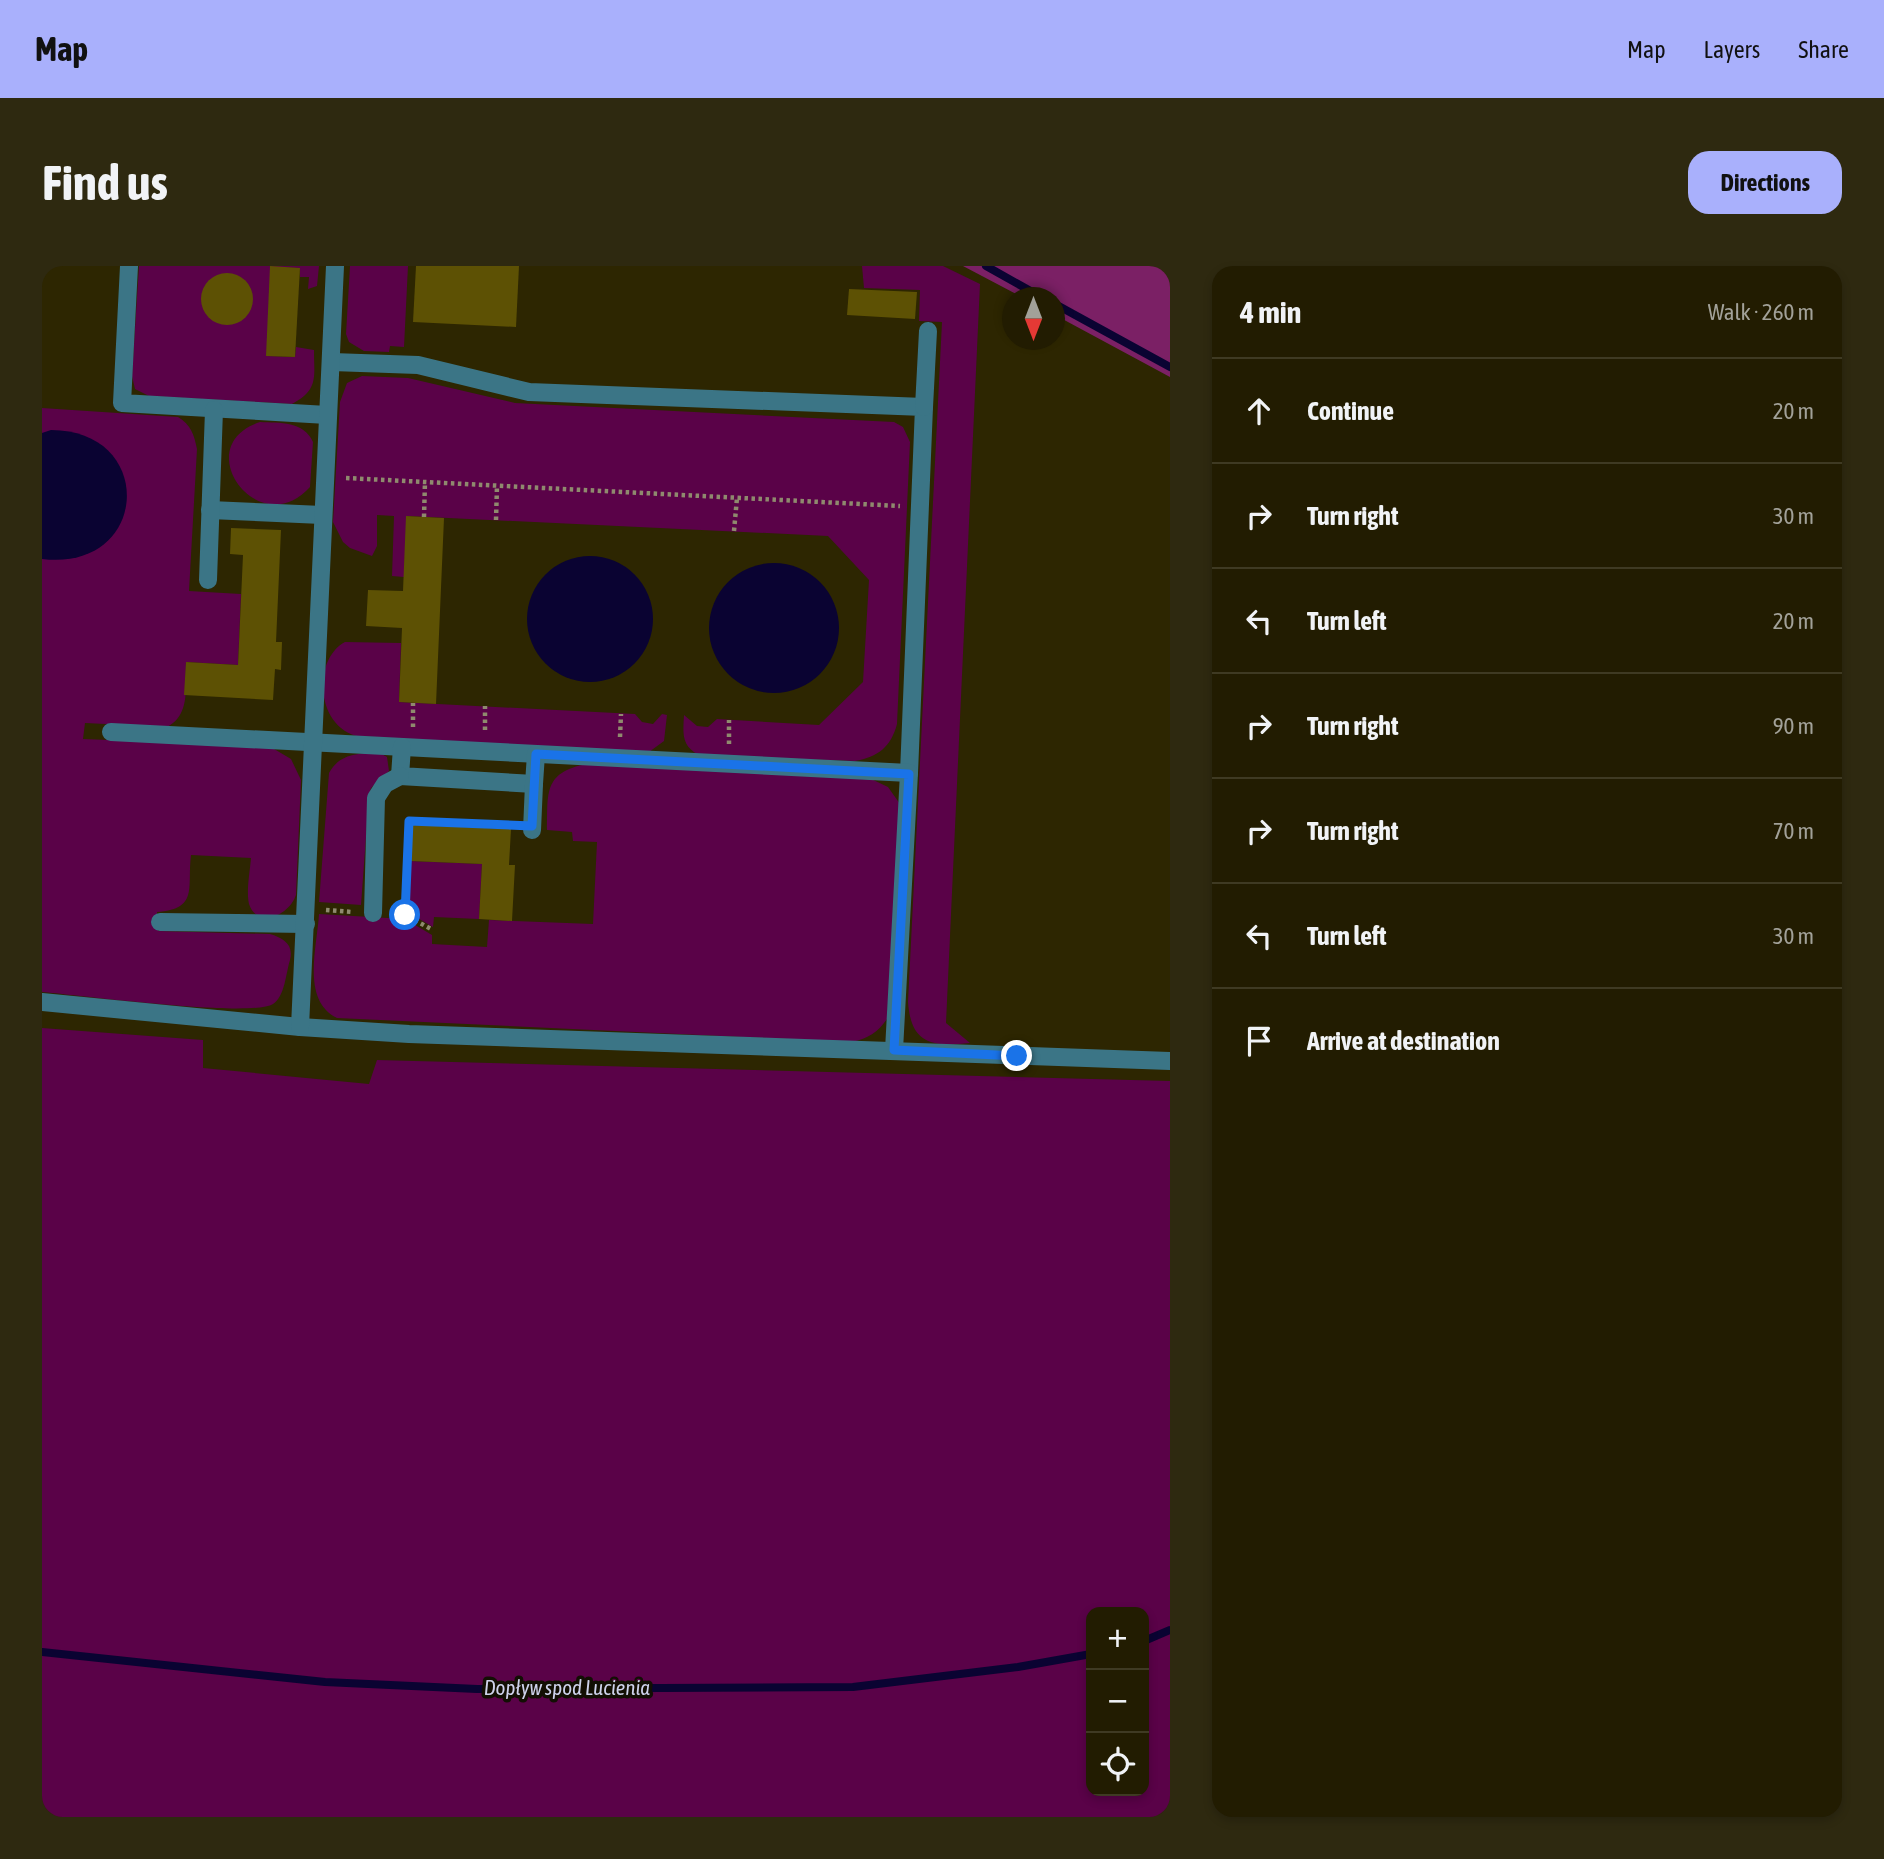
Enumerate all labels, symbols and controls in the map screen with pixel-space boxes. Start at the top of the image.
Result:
text: Map [35,30,88,68]
text: Map [1627,36,1666,63]
text: Layers [1704,36,1760,63]
text: Share [1798,36,1849,63]
button: Directions [1688,151,1842,214]
text: Find us [42,154,168,210]
north arrow [1002,287,1065,350]
text: 4 min [1240,295,1301,329]
text: Walk · 260 m [1708,299,1814,325]
icon: ahead [1240,392,1278,430]
text: Continue [1307,396,1394,426]
text: 20 m [1773,398,1814,424]
icon: right [1240,497,1278,535]
text: Turn right [1307,501,1398,531]
text: 30 m [1773,503,1814,529]
icon: left [1240,602,1278,640]
text: Turn left [1307,606,1387,636]
text: 20 m [1773,608,1814,634]
icon: right [1240,707,1278,745]
text: Turn right [1307,711,1398,741]
text: 90 m [1773,713,1814,739]
icon: right [1240,812,1278,850]
text: Turn right [1307,816,1398,846]
text: 70 m [1773,818,1814,844]
route start [389,899,420,930]
icon: left [1240,917,1278,955]
text: Turn left [1307,921,1387,951]
text: 30 m [1773,923,1814,949]
icon: arrive [1240,1022,1278,1060]
text: Arrive at destination [1307,1026,1500,1056]
route end [1001,1040,1032,1071]
map controls [1086,1607,1149,1796]
button: + [1086,1607,1149,1670]
button: − [1086,1670,1149,1733]
water label: Dopływ spod Lucienia [484,1675,650,1699]
button: locate [1086,1733,1149,1796]

